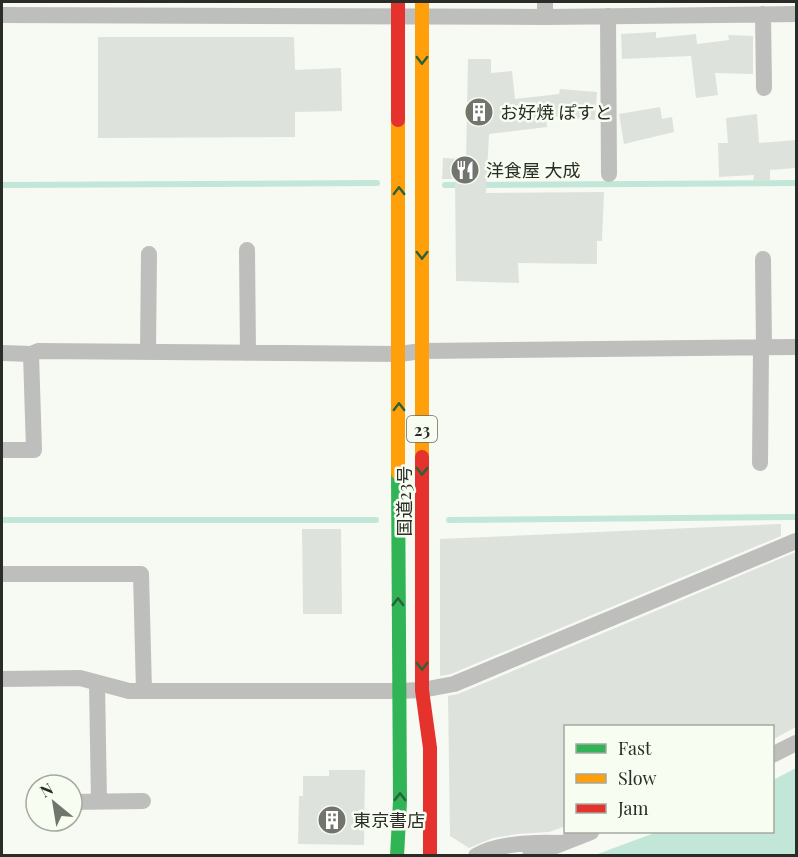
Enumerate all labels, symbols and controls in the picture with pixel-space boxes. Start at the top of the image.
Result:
one-way arrow [415,55,428,64]
building icon: お好焼 ぽすと [463,96,495,128]
place label: お好焼 ぽすと [500,100,612,124]
restaurant icon: 洋食屋 大成 [449,154,481,186]
place label: 洋食屋 大成 [486,158,580,182]
one-way arrow [393,187,405,196]
one-way arrow [416,250,428,259]
one-way arrow [393,403,405,412]
road number: 23 [407,416,437,442]
street label: 国道23号 [392,466,416,536]
one-way arrow [416,466,428,475]
one-way arrow [392,598,404,607]
one-way arrow [416,661,428,670]
legend [564,725,774,833]
text: Fast [618,736,652,760]
text: Slow [618,766,656,790]
north arrow [24,773,84,833]
text: N [36,777,57,802]
one-way arrow [394,793,406,802]
text: Jam [617,796,648,820]
building icon: 東京書店 [316,804,348,836]
place label: 東京書店 [353,808,425,832]

